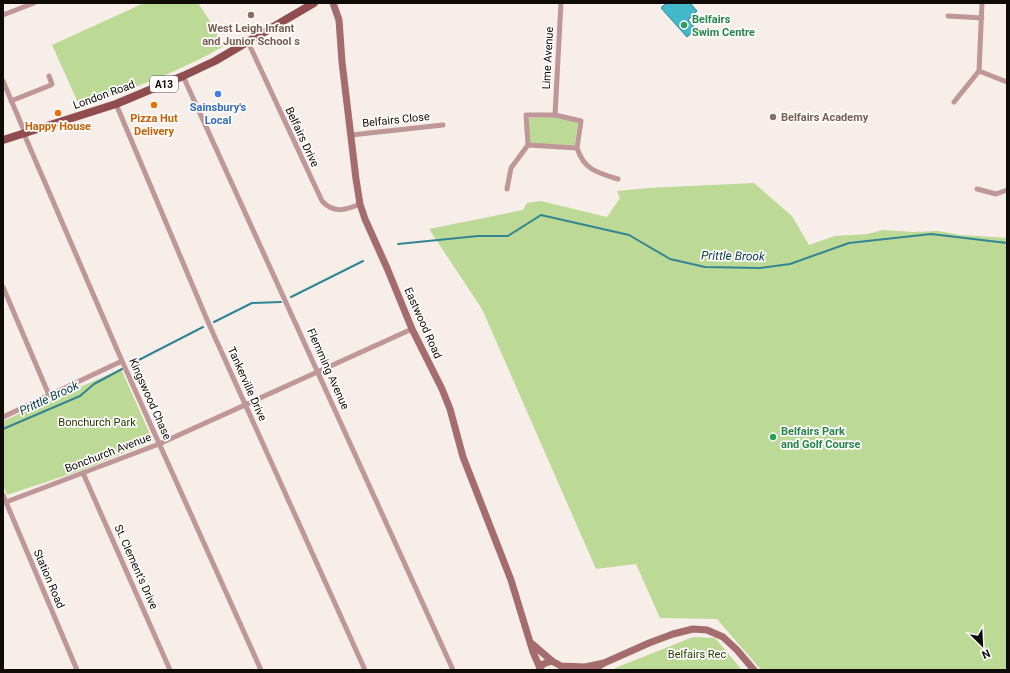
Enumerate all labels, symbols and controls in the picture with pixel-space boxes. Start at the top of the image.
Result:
marker: West Leigh Infant and Junior School s [246,10,256,20]
place label: Belfairs Swim Centre [692,13,755,39]
marker: Belfairs Swim Centre [679,20,689,30]
place label: West Leigh Infant and Junior School s [202,22,300,48]
street label: Lime Avenue [540,26,556,90]
road number: A13 [150,76,178,92]
street label: London Road [71,78,137,112]
marker: Sainsbury's Local [213,89,223,99]
marker: Pizza Hut Delivery [149,100,159,110]
place label: Sainsbury's Local [190,101,247,127]
street label: Belfairs Drive [282,105,322,169]
marker: Happy House [53,108,63,118]
street label: Belfairs Close [362,110,430,130]
place label: Belfairs Academy [781,111,869,124]
place label: Pizza Hut Delivery [130,112,178,138]
marker: Belfairs Academy [768,112,778,122]
place label: Happy House [25,120,91,133]
water label: Prittle Brook [701,248,766,264]
street label: Eastwood Road [402,285,444,361]
street label: Flemming Avenue [304,326,352,412]
street label: Tankerville Drive [225,345,269,423]
street label: Kingswood Chase [126,356,174,442]
water label: Prittle Brook [17,378,82,418]
park label: Bonchurch Park [58,416,136,429]
place label: Belfairs Park and Golf Course [781,425,861,451]
street label: Bonchurch Avenue [63,431,153,475]
marker: Belfairs Park and Golf Course [768,432,778,442]
street label: St. Clement's Drive [112,523,161,611]
street label: Station Road [31,548,67,610]
north arrow [962,625,1002,665]
text: N [979,646,992,661]
park label: Belfairs Rec [668,648,726,661]

